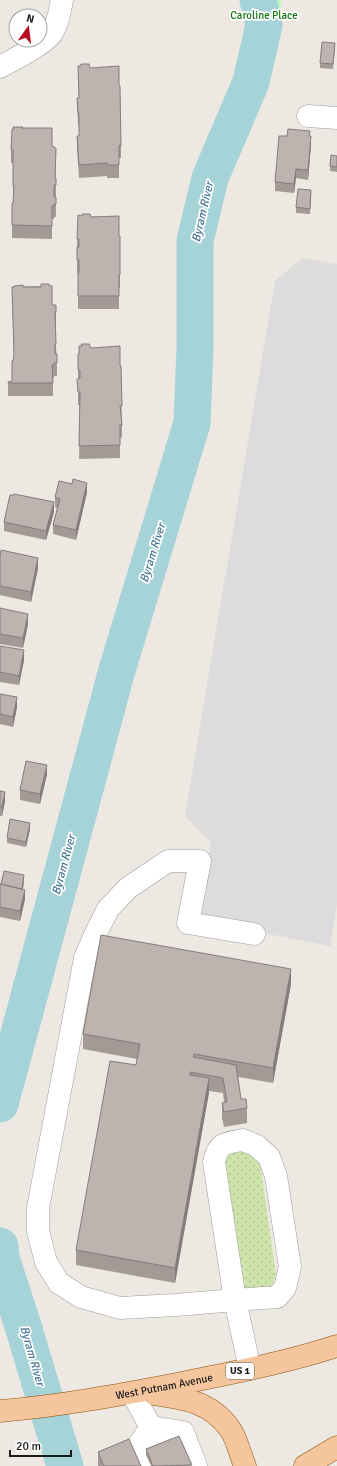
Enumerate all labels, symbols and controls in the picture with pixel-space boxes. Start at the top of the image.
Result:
north arrow [8,8,48,48]
park label: Caroline Place [230,9,298,22]
text: N [25,12,36,26]
water label: Byram River [189,179,218,244]
water label: Byram River [137,520,170,585]
water label: Byram River [49,832,80,897]
water label: Byram River [16,1324,48,1389]
road number: US 1 [226,1363,254,1379]
street label: West Putnam Avenue [114,1370,214,1402]
scale bar [10,1432,71,1458]
text: 20 m [16,1439,41,1454]

